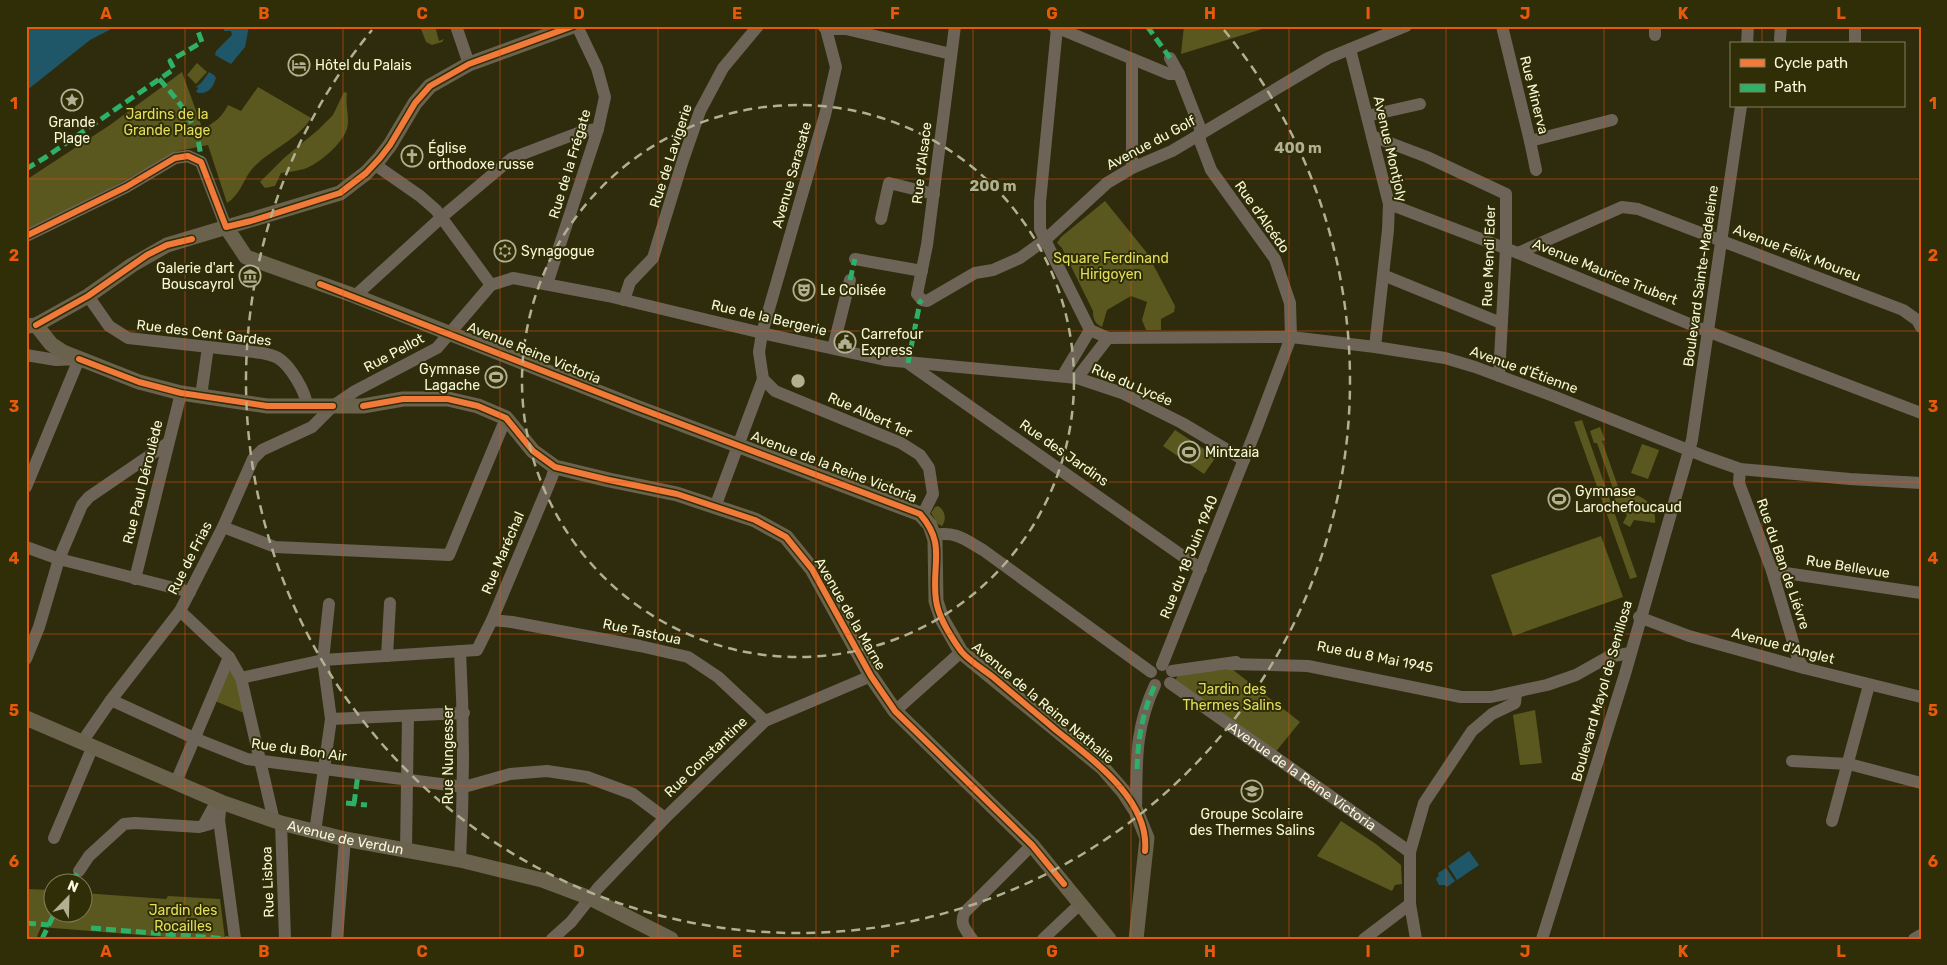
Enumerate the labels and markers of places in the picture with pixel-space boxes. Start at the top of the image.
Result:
hotel icon: Hôtel du Palais [287,53,311,77]
place label: Hôtel du Palais [315,57,412,74]
place icon: Grande Plage [60,88,84,112]
place label: Grande Plage [48,114,96,147]
place label: Église orthodoxe russe [428,139,534,173]
church icon: Église orthodoxe russe [400,144,424,168]
synagogue icon: Synagogue [493,239,517,263]
place label: Synagogue [521,243,595,260]
place label: Galerie d'art Bouscayrol [156,260,235,293]
museum icon: Galerie d'art Bouscayrol [238,264,262,288]
theatre icon: Le Colisée [792,278,816,302]
place label: Le Colisée [820,282,886,299]
place label: Carrefour Express [861,326,924,359]
public building icon: Carrefour Express [833,330,857,354]
place label: Gymnase Lagache [419,361,480,394]
sports icon: Gymnase Lagache [484,365,508,389]
centre of rings [789,372,807,390]
sports icon: Mintzaia [1177,440,1201,464]
place label: Mintzaia [1205,444,1259,461]
place label: Gymnase Larochefoucaud [1575,483,1682,516]
sports icon: Gymnase Larochefoucaud [1547,487,1571,511]
school or university icon: Groupe Scolaire des Thermes Salins [1240,779,1264,803]
place label: Groupe Scolaire des Thermes Salins [1189,806,1315,839]

